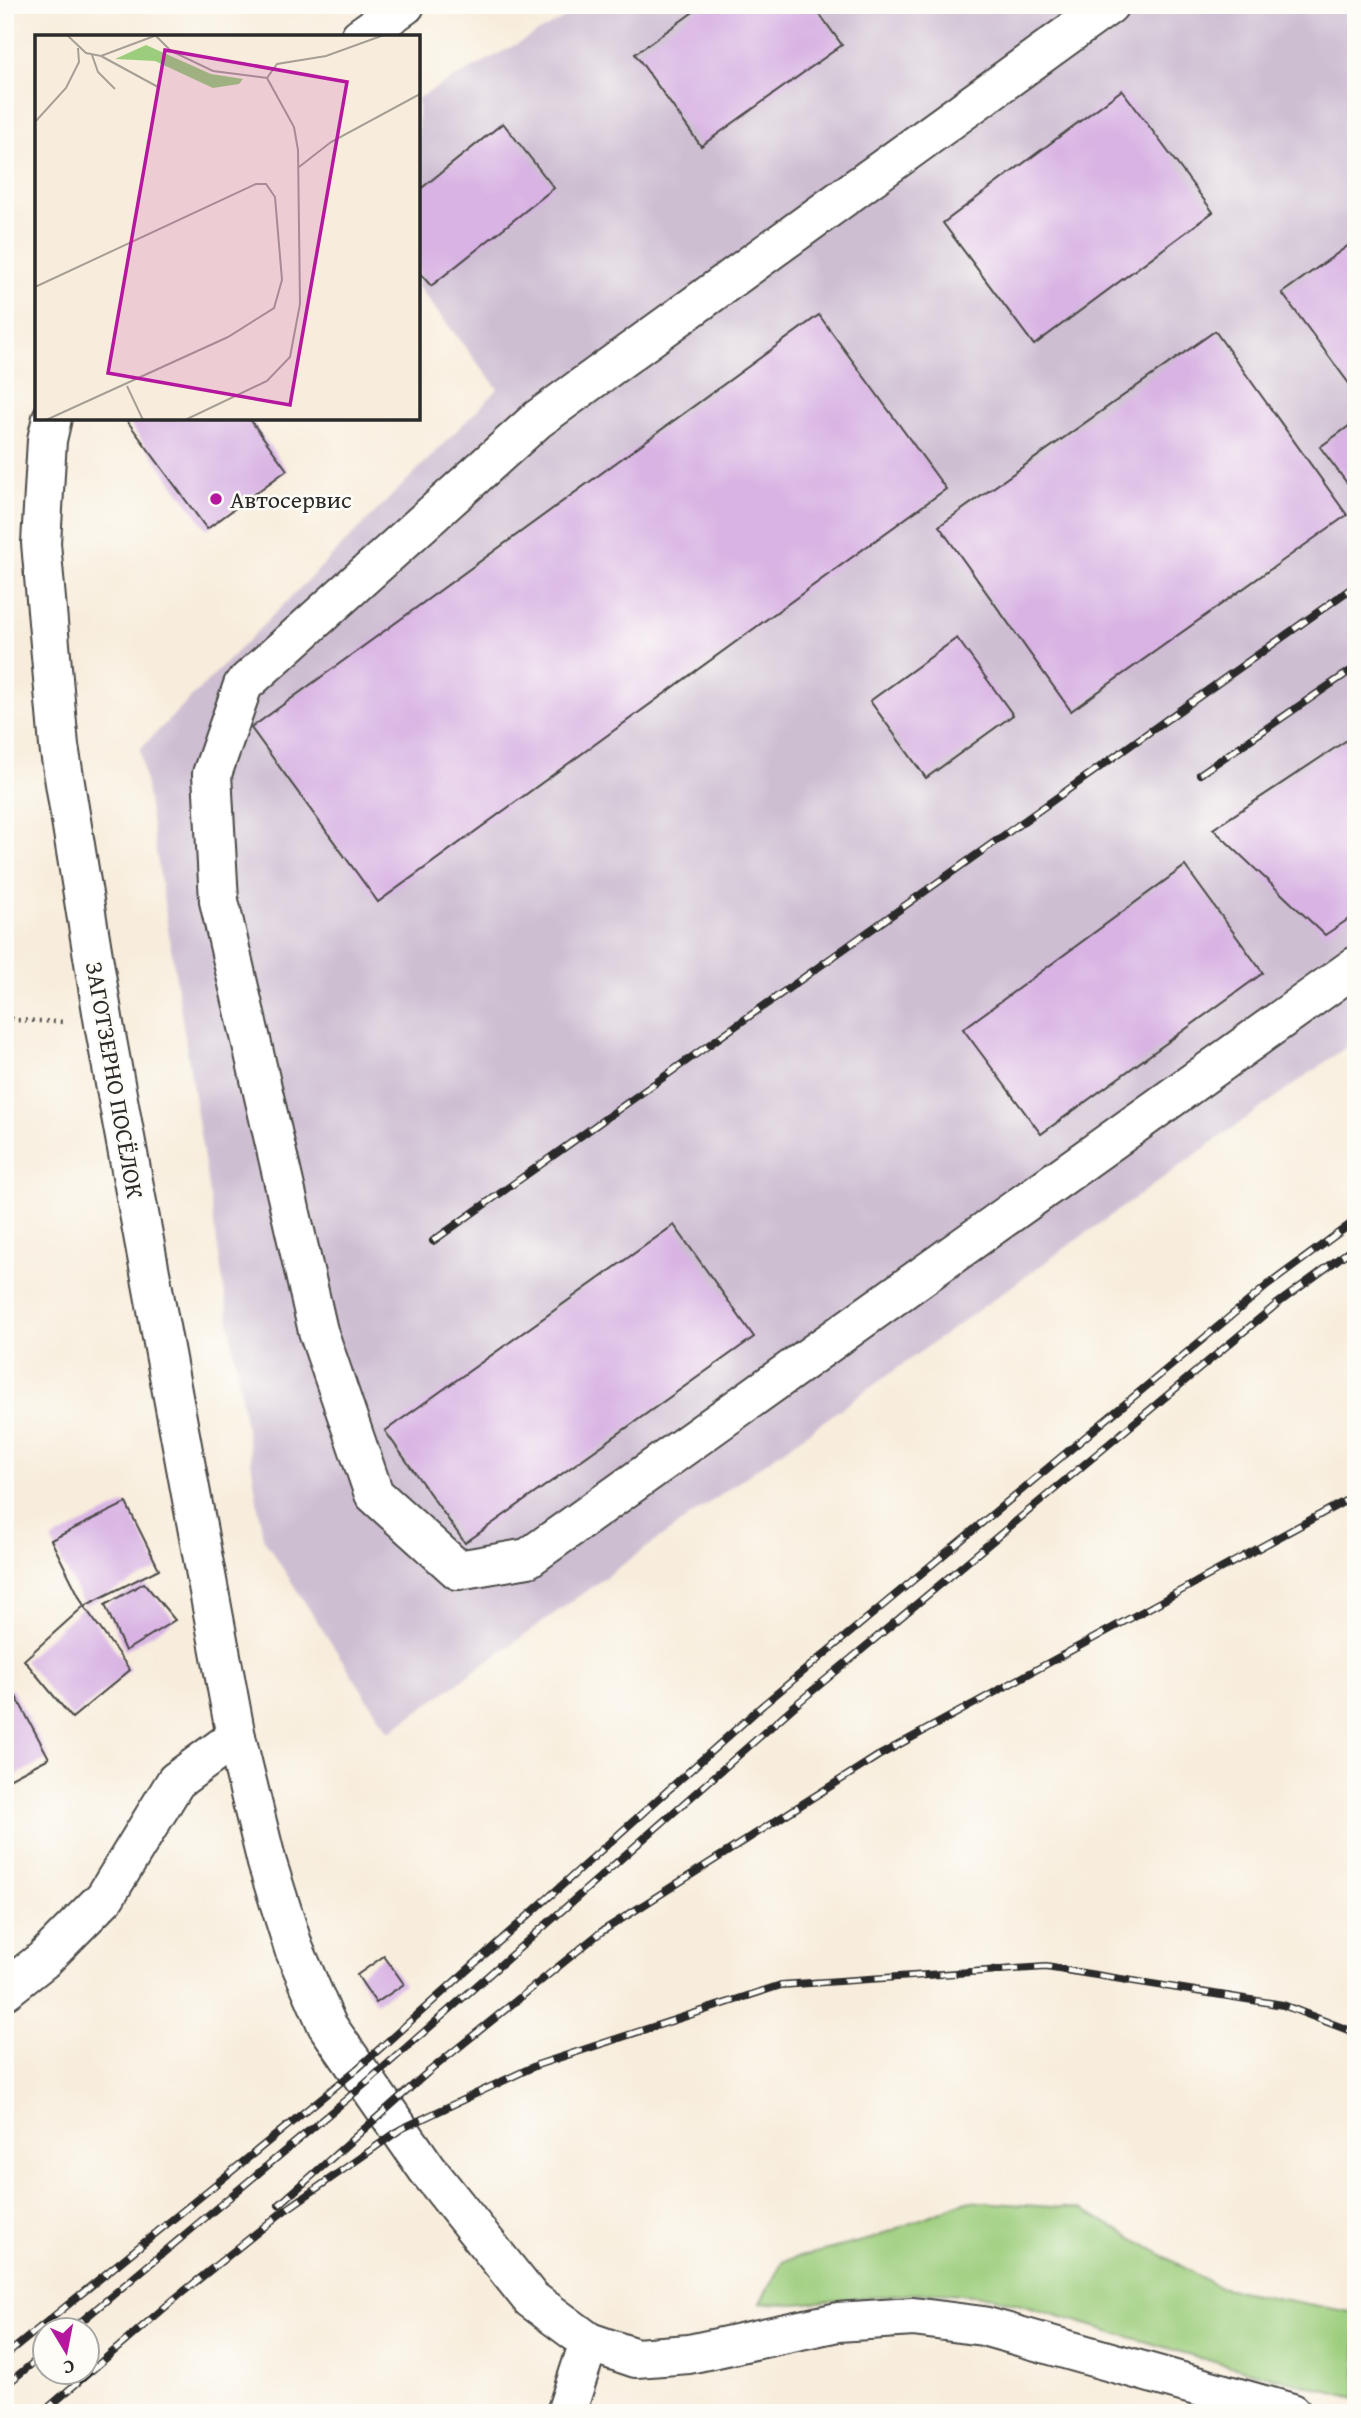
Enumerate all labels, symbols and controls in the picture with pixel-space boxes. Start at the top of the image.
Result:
inset map [35,35,420,420]
place label: Автосервис [230,482,352,517]
marker: Автосервис [208,491,224,507]
street label: ЗАГОТЗЕРНО ПОСЁЛОК [77,959,153,1201]
north arrow [32,2316,102,2386]
text: С [61,2353,77,2383]

